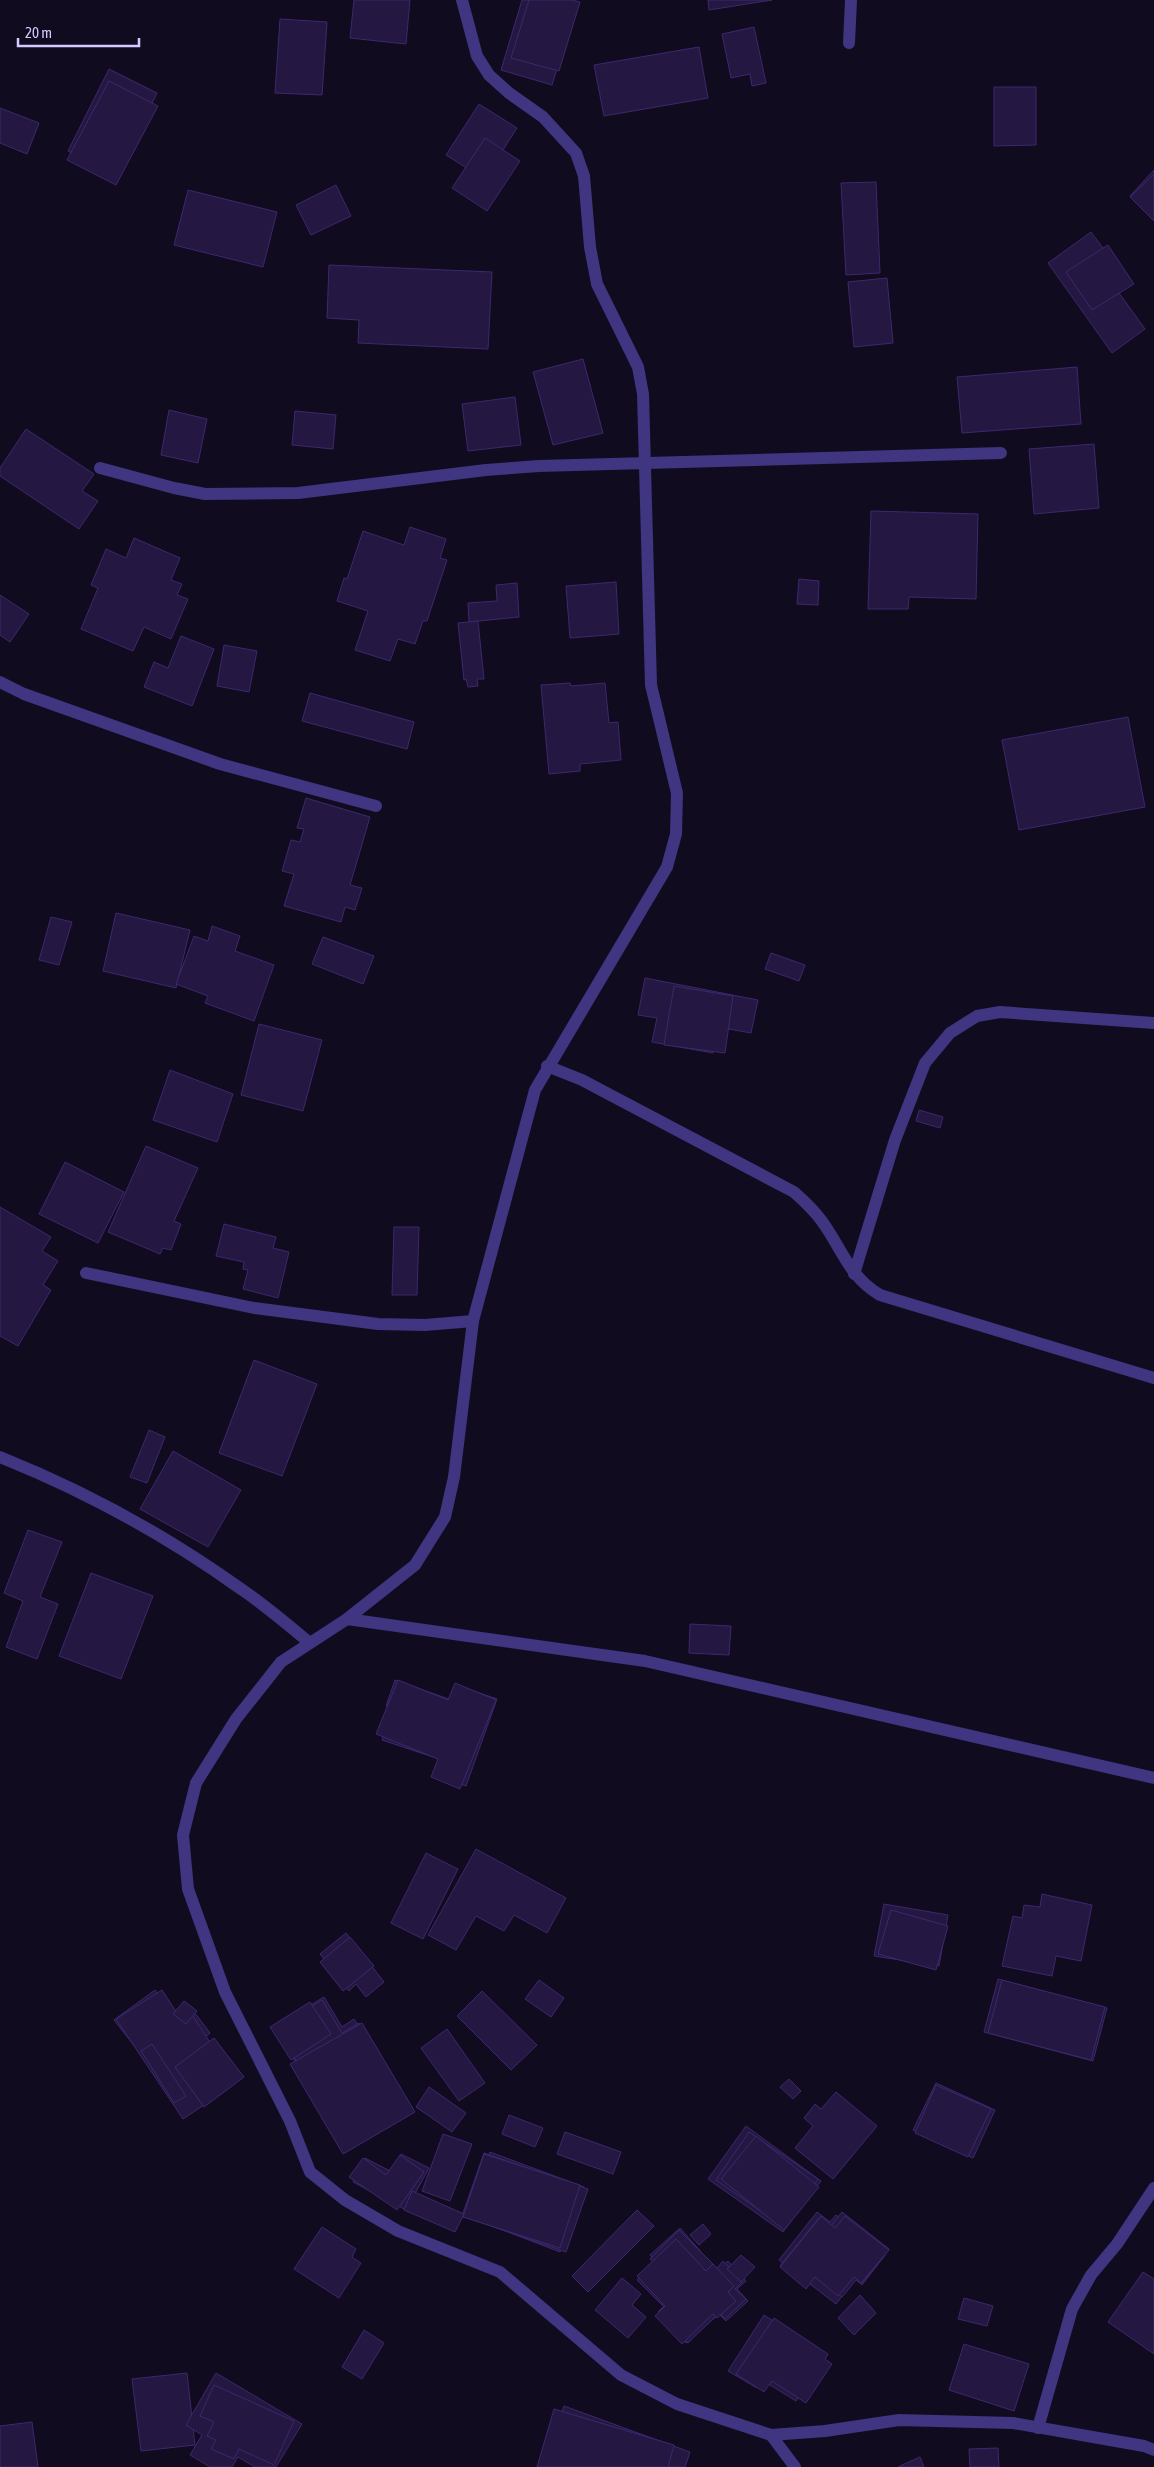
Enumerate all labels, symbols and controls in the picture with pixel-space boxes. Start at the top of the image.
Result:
scale bar [18,15,139,47]
text: 20 m [25,24,52,41]

